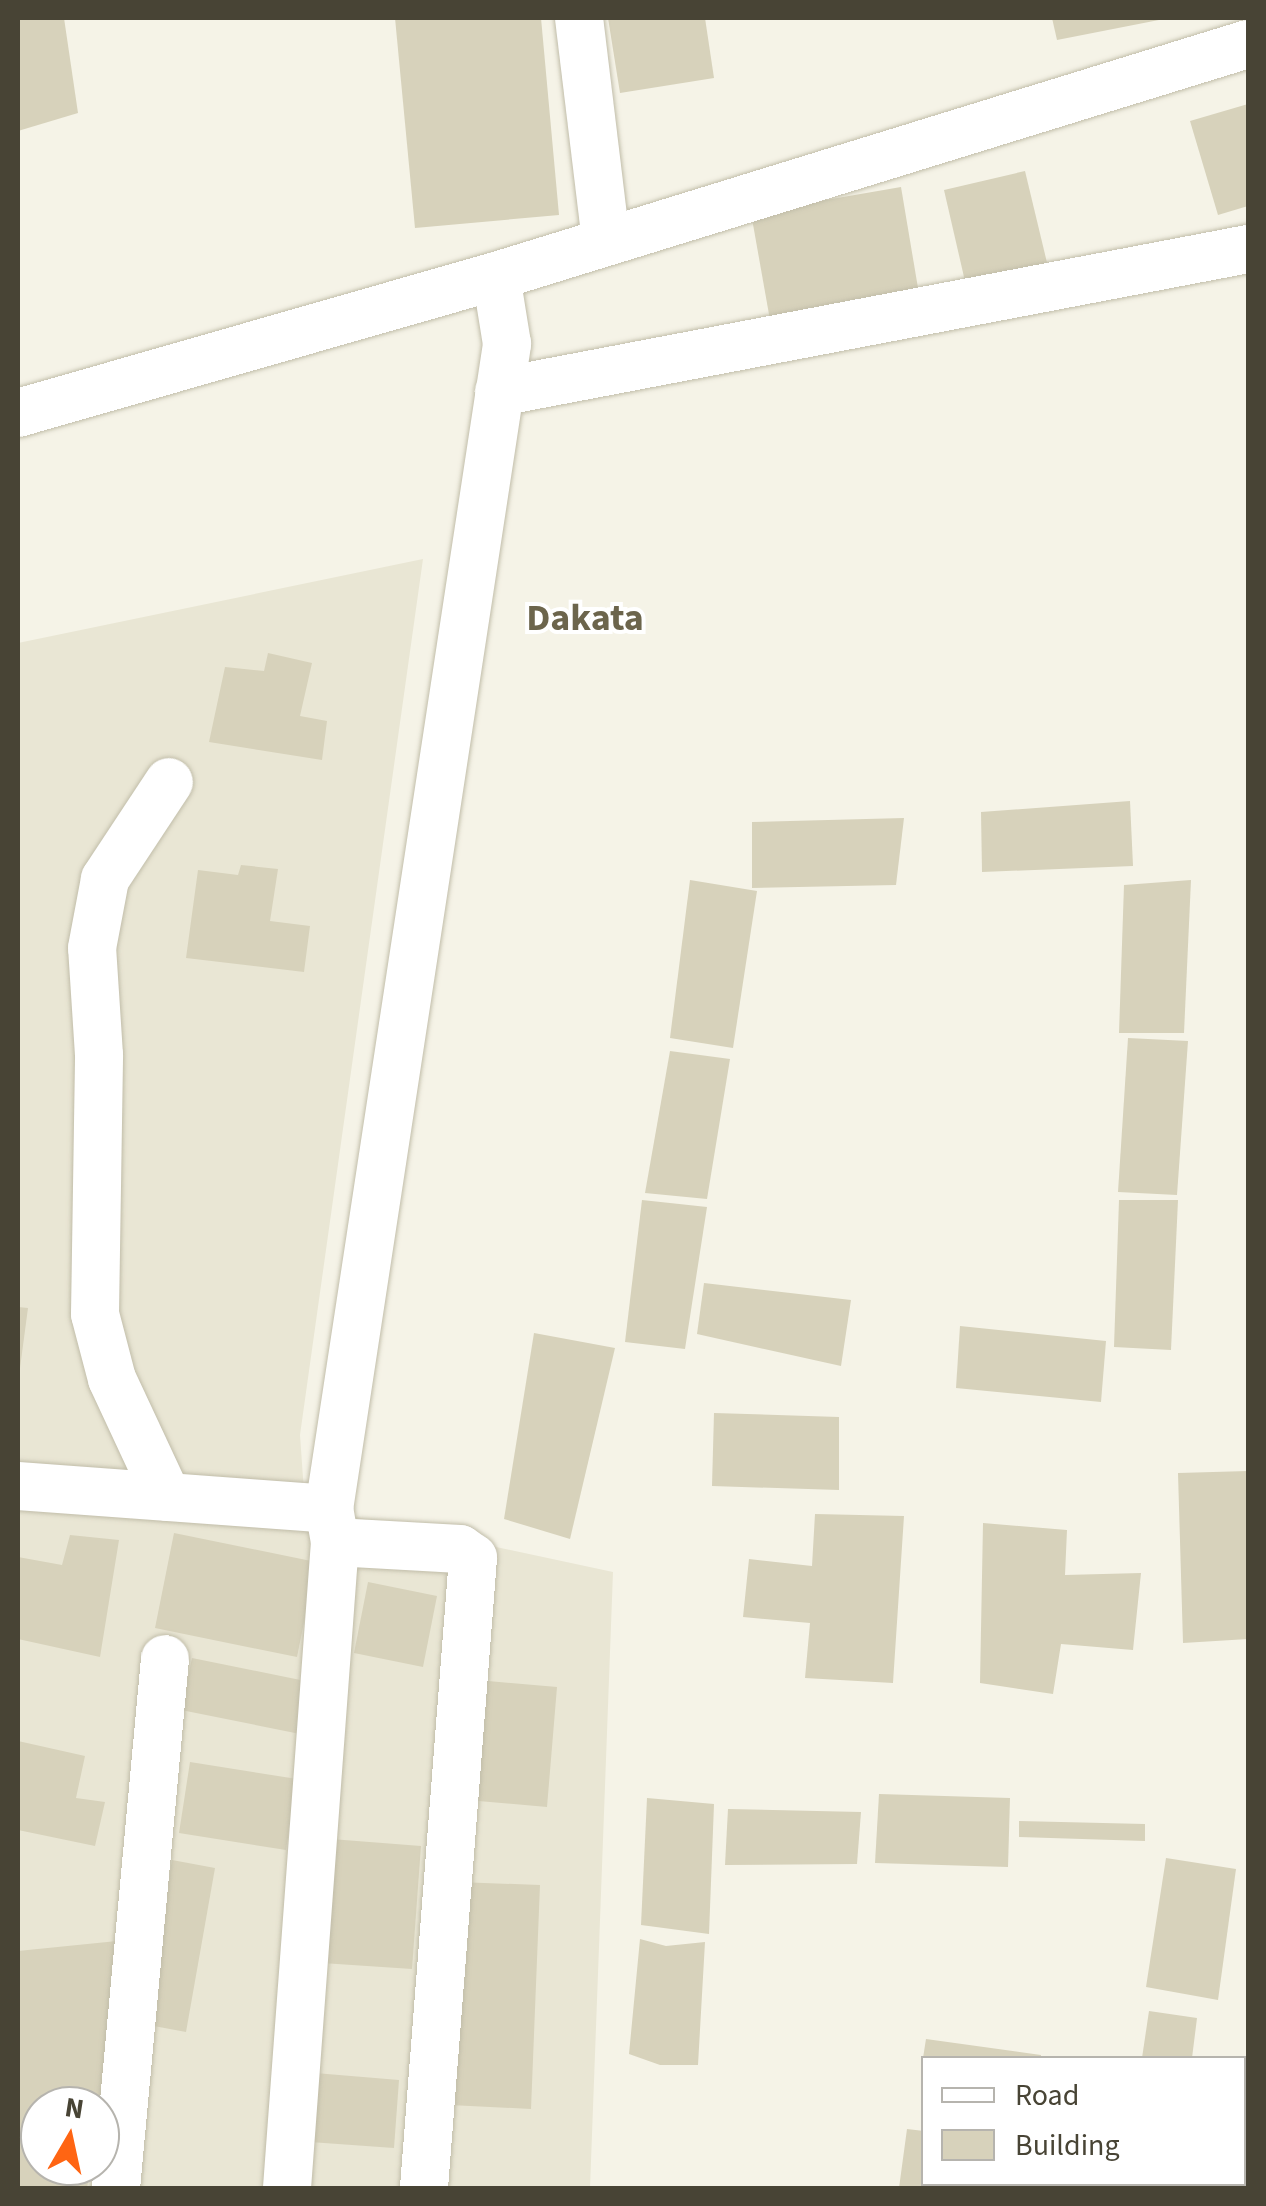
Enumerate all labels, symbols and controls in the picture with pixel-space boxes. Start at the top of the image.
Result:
district label: Dakata [526,596,644,642]
legend [921,2056,1246,2186]
text: Road [1015,2074,1079,2117]
north arrow [20,2086,120,2186]
text: N [62,2087,87,2130]
text: Building [1015,2124,1120,2167]

